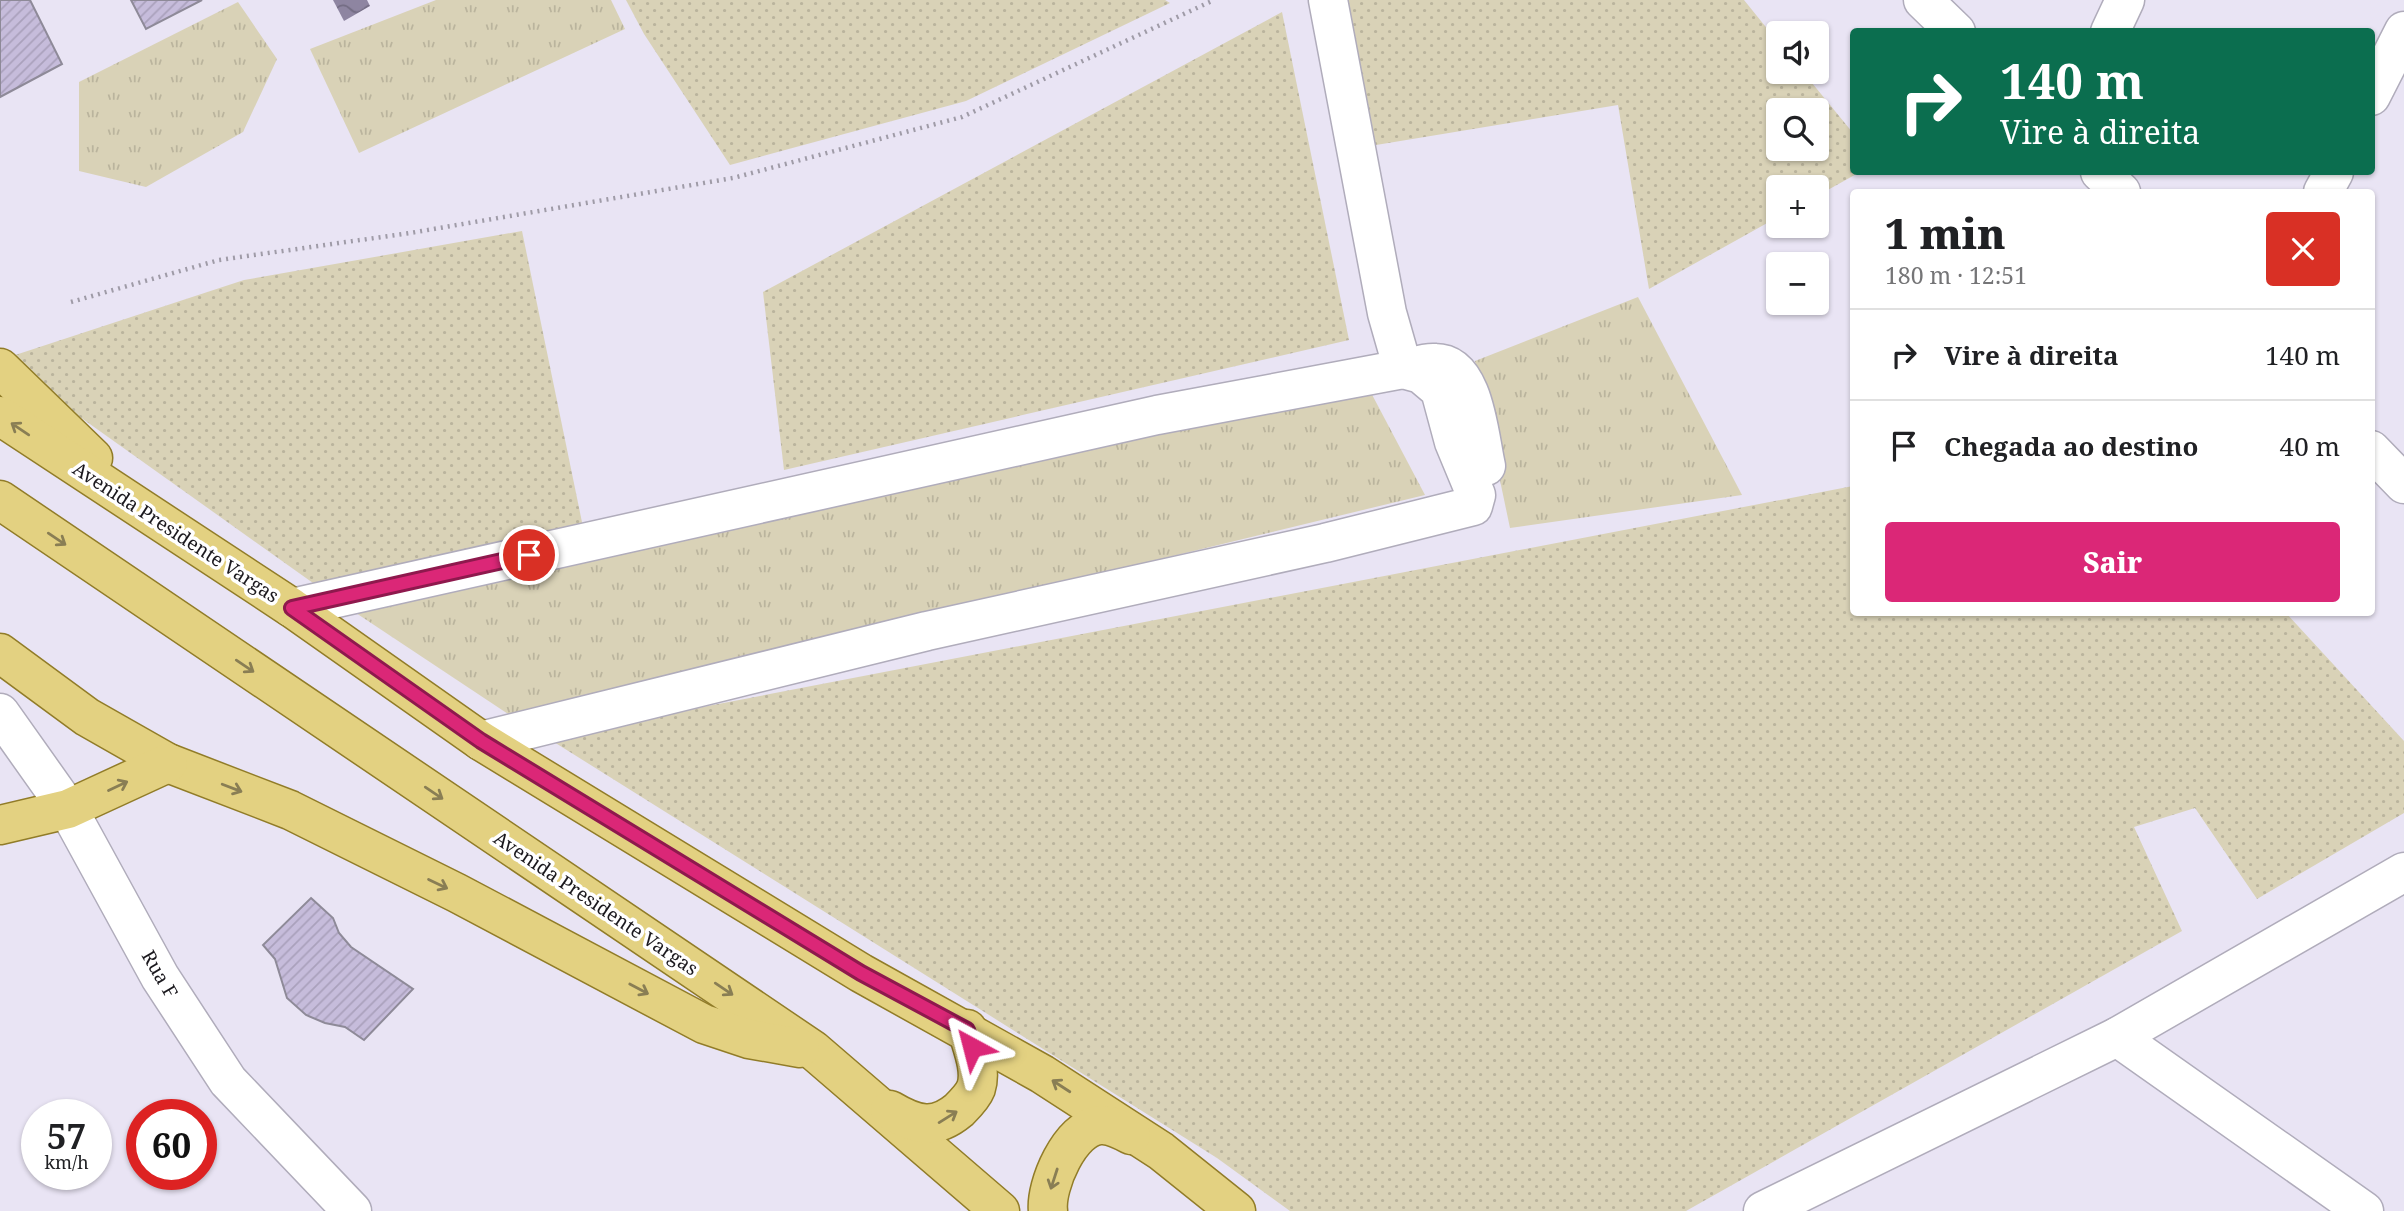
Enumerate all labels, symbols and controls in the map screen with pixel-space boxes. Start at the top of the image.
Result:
map controls [1766,21,1829,315]
button: sound [1766,21,1829,84]
text: 140 m [2000,47,2144,113]
icon: right [1885,56,1976,147]
button: search [1766,98,1829,161]
text: Vire à direita [2000,110,2200,153]
button: + [1766,175,1829,238]
text: 1 min [1885,204,2006,261]
button: close [2266,212,2340,286]
button: − [1766,252,1829,315]
text: 180 m · 12:51 [1885,259,2027,291]
icon: right [1885,336,1923,374]
text: Vire à direita [1944,337,2119,373]
text: 140 m [2265,337,2340,373]
one-way arrow [10,422,30,436]
icon: arrive [1885,427,1923,465]
text: Chegada ao destino [1944,428,2199,464]
text: 40 m [2280,428,2340,464]
street label: Avenida Presidente Vargas [68,455,284,609]
button: Sair [1885,522,2340,602]
pin [499,525,559,585]
one-way arrow [46,532,66,546]
icon: arrive [510,536,548,574]
one-way arrow [235,659,254,673]
one-way arrow [107,779,128,792]
one-way arrow [220,783,242,796]
one-way arrow [423,787,443,801]
street label: Avenida Presidente Vargas [489,825,703,981]
one-way arrow [427,877,448,891]
street label: Rua F [136,945,184,1003]
one-way arrow [628,983,649,997]
one-way arrow [713,983,733,997]
position arrow [935,1010,1009,1084]
one-way arrow [1052,1079,1071,1094]
speed limit sign: 60 [126,1099,217,1190]
one-way arrow [938,1110,958,1124]
text: 57 [47,1112,86,1159]
text: km/h [44,1150,89,1174]
one-way arrow [1046,1167,1059,1189]

